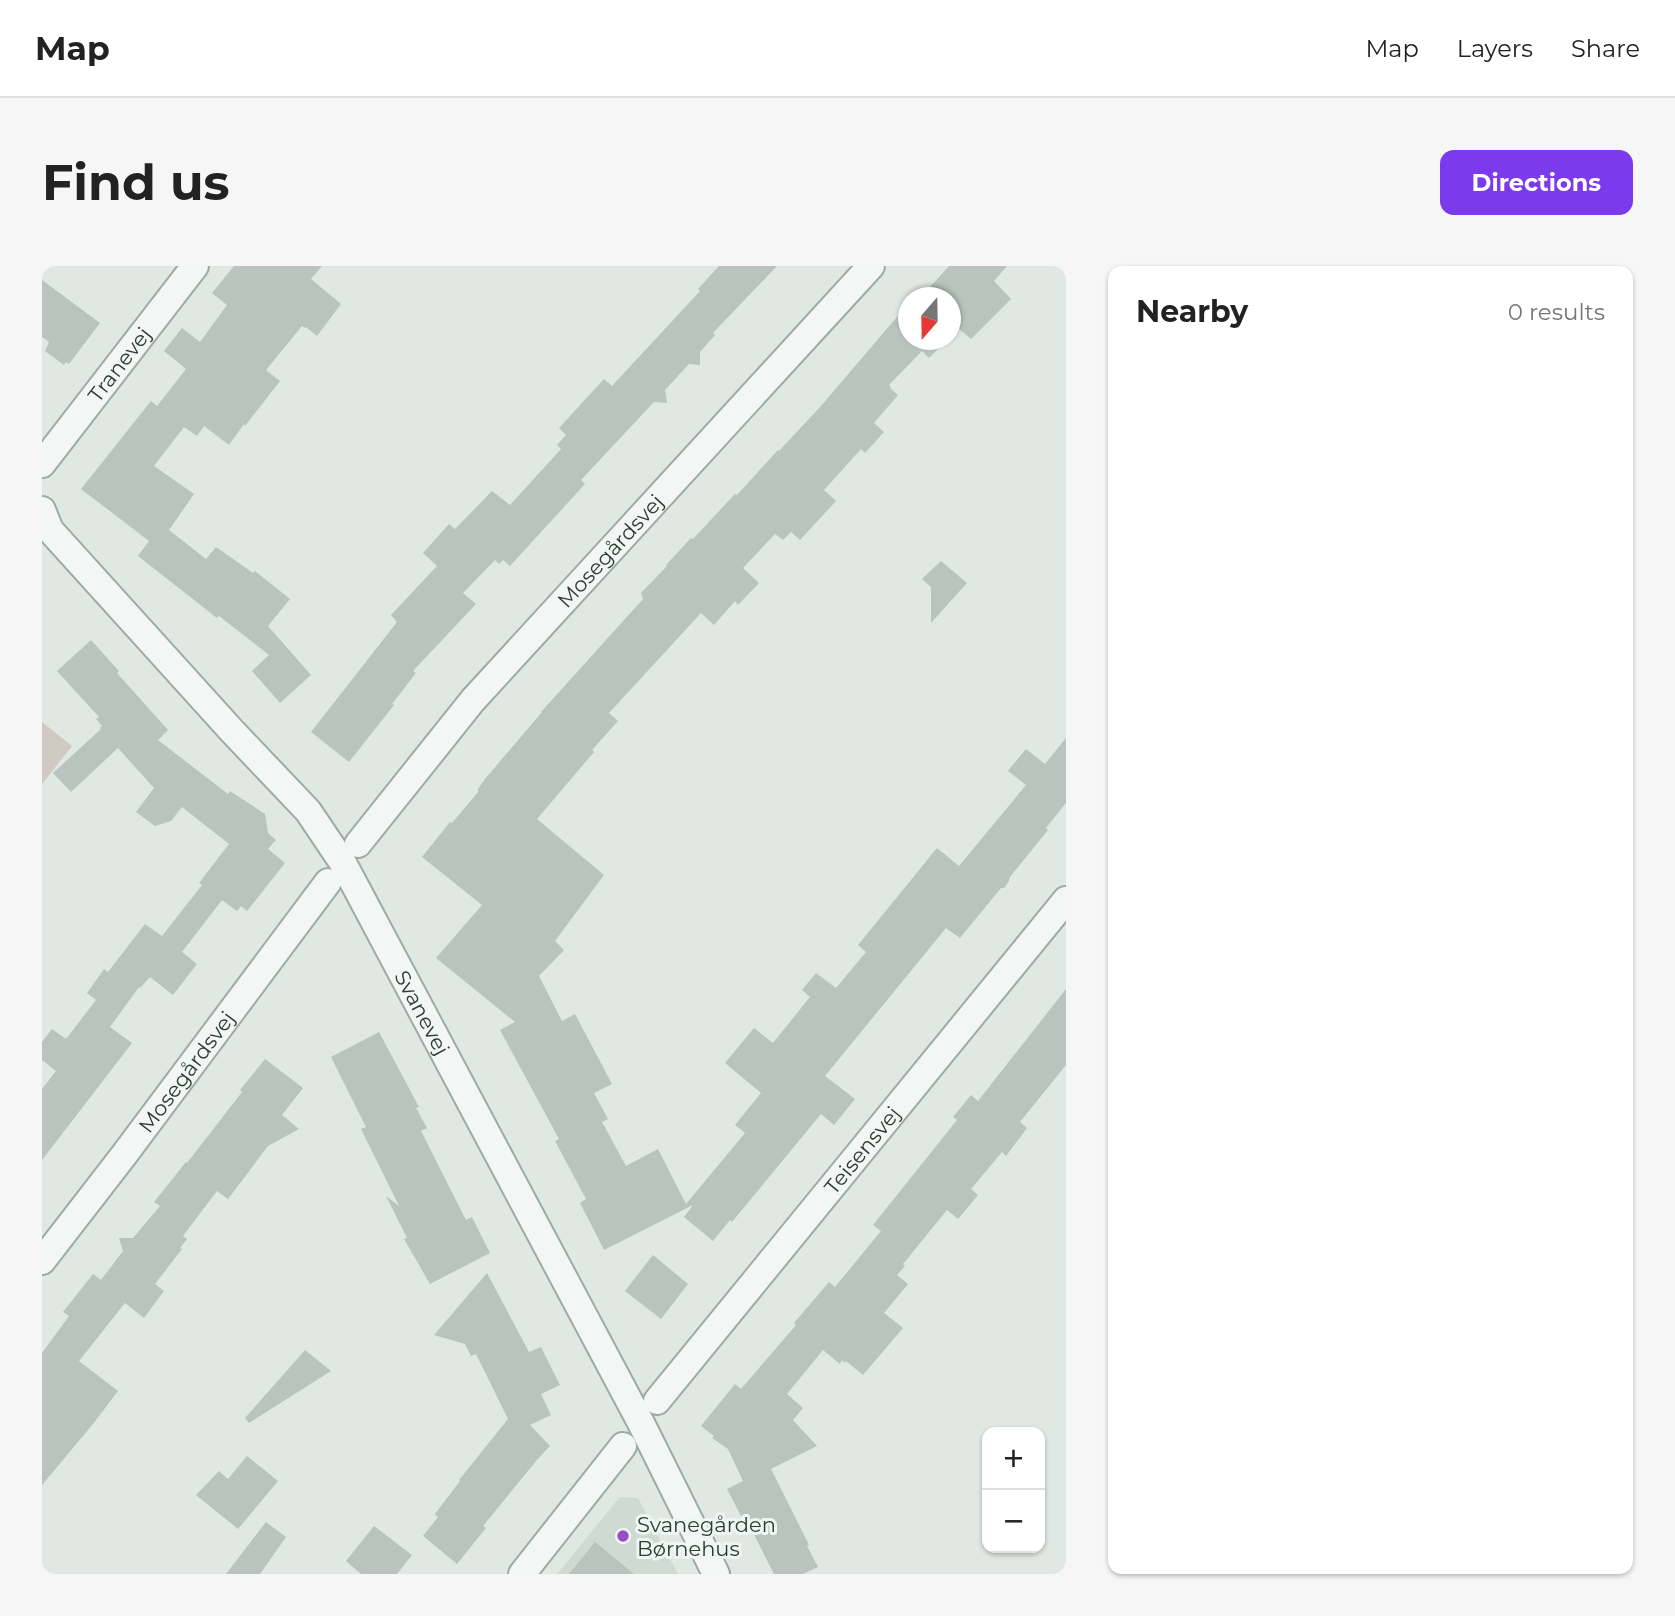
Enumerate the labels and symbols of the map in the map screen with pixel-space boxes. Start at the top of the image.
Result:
north arrow [898,287,961,350]
street label: Tranevej [82,322,156,407]
street label: Mosegårdsvej [552,489,668,612]
street label: Svanevej [390,966,455,1059]
street label: Mosegårdsvej [133,1006,240,1137]
street label: Teisensvej [819,1101,905,1199]
place label: Svanegården Børnehus [637,1512,776,1561]
marker: Svanegården Børnehus [615,1528,631,1544]

